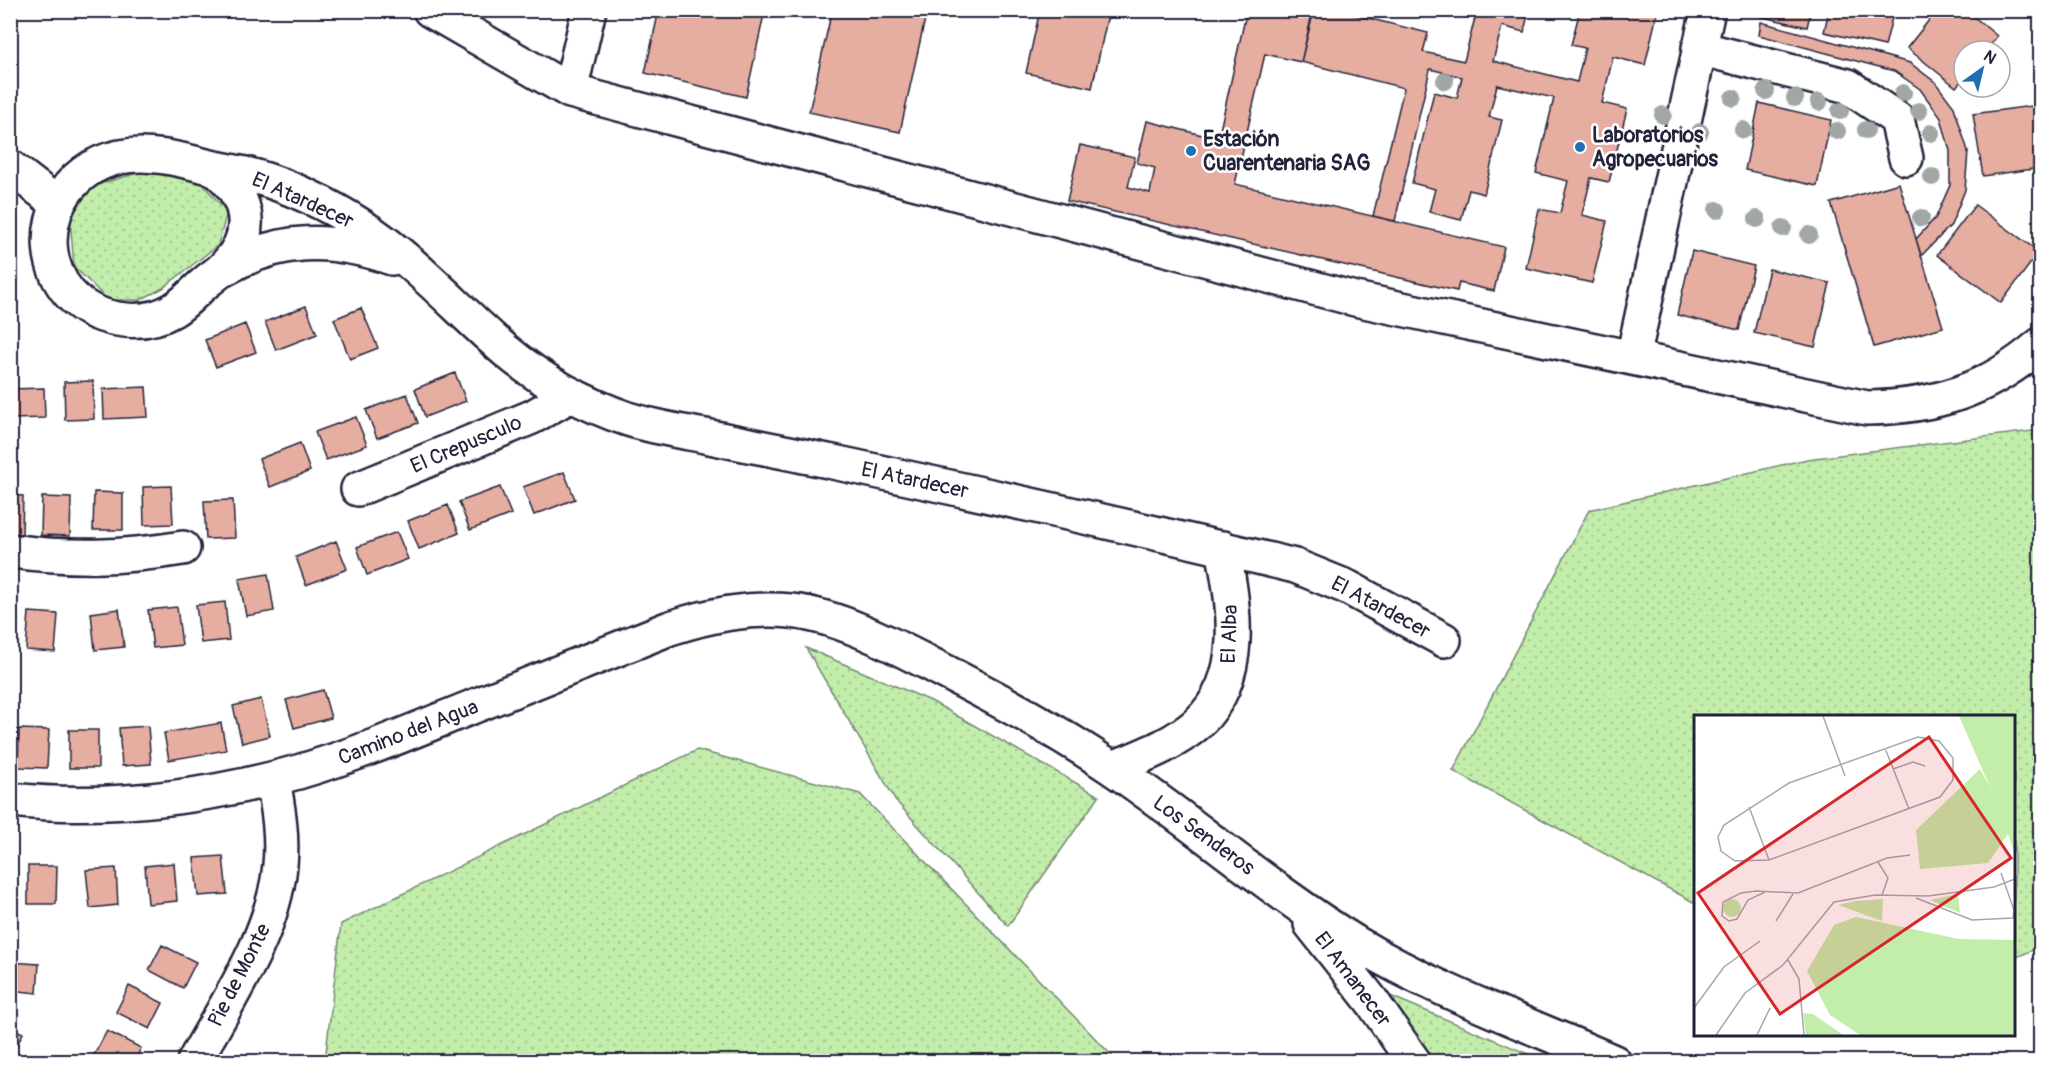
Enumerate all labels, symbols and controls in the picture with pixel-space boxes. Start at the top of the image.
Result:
north arrow [1952,39,2012,99]
text: N [1980,46,2000,69]
place label: Laboratorios Agropecuarios [1592,122,1719,173]
place label: Estación Cuarentenaria SAG [1203,126,1370,177]
marker: Laboratorios Agropecuarios [1573,140,1587,154]
marker: Estación Cuarentenaria SAG [1184,144,1198,158]
street label: El Atardecer [248,166,358,235]
street label: El Crepusculo [407,409,526,480]
street label: El Atardecer [859,456,971,505]
street label: El Atardecer [1326,570,1436,645]
street label: El Alba [1215,604,1244,664]
street label: Camino del Agua [334,693,482,772]
inset map [1694,715,2015,1036]
street label: Los Senderos [1147,789,1261,882]
street label: Pie de Monte [202,918,277,1031]
street label: El Amanecer [1308,926,1397,1033]

